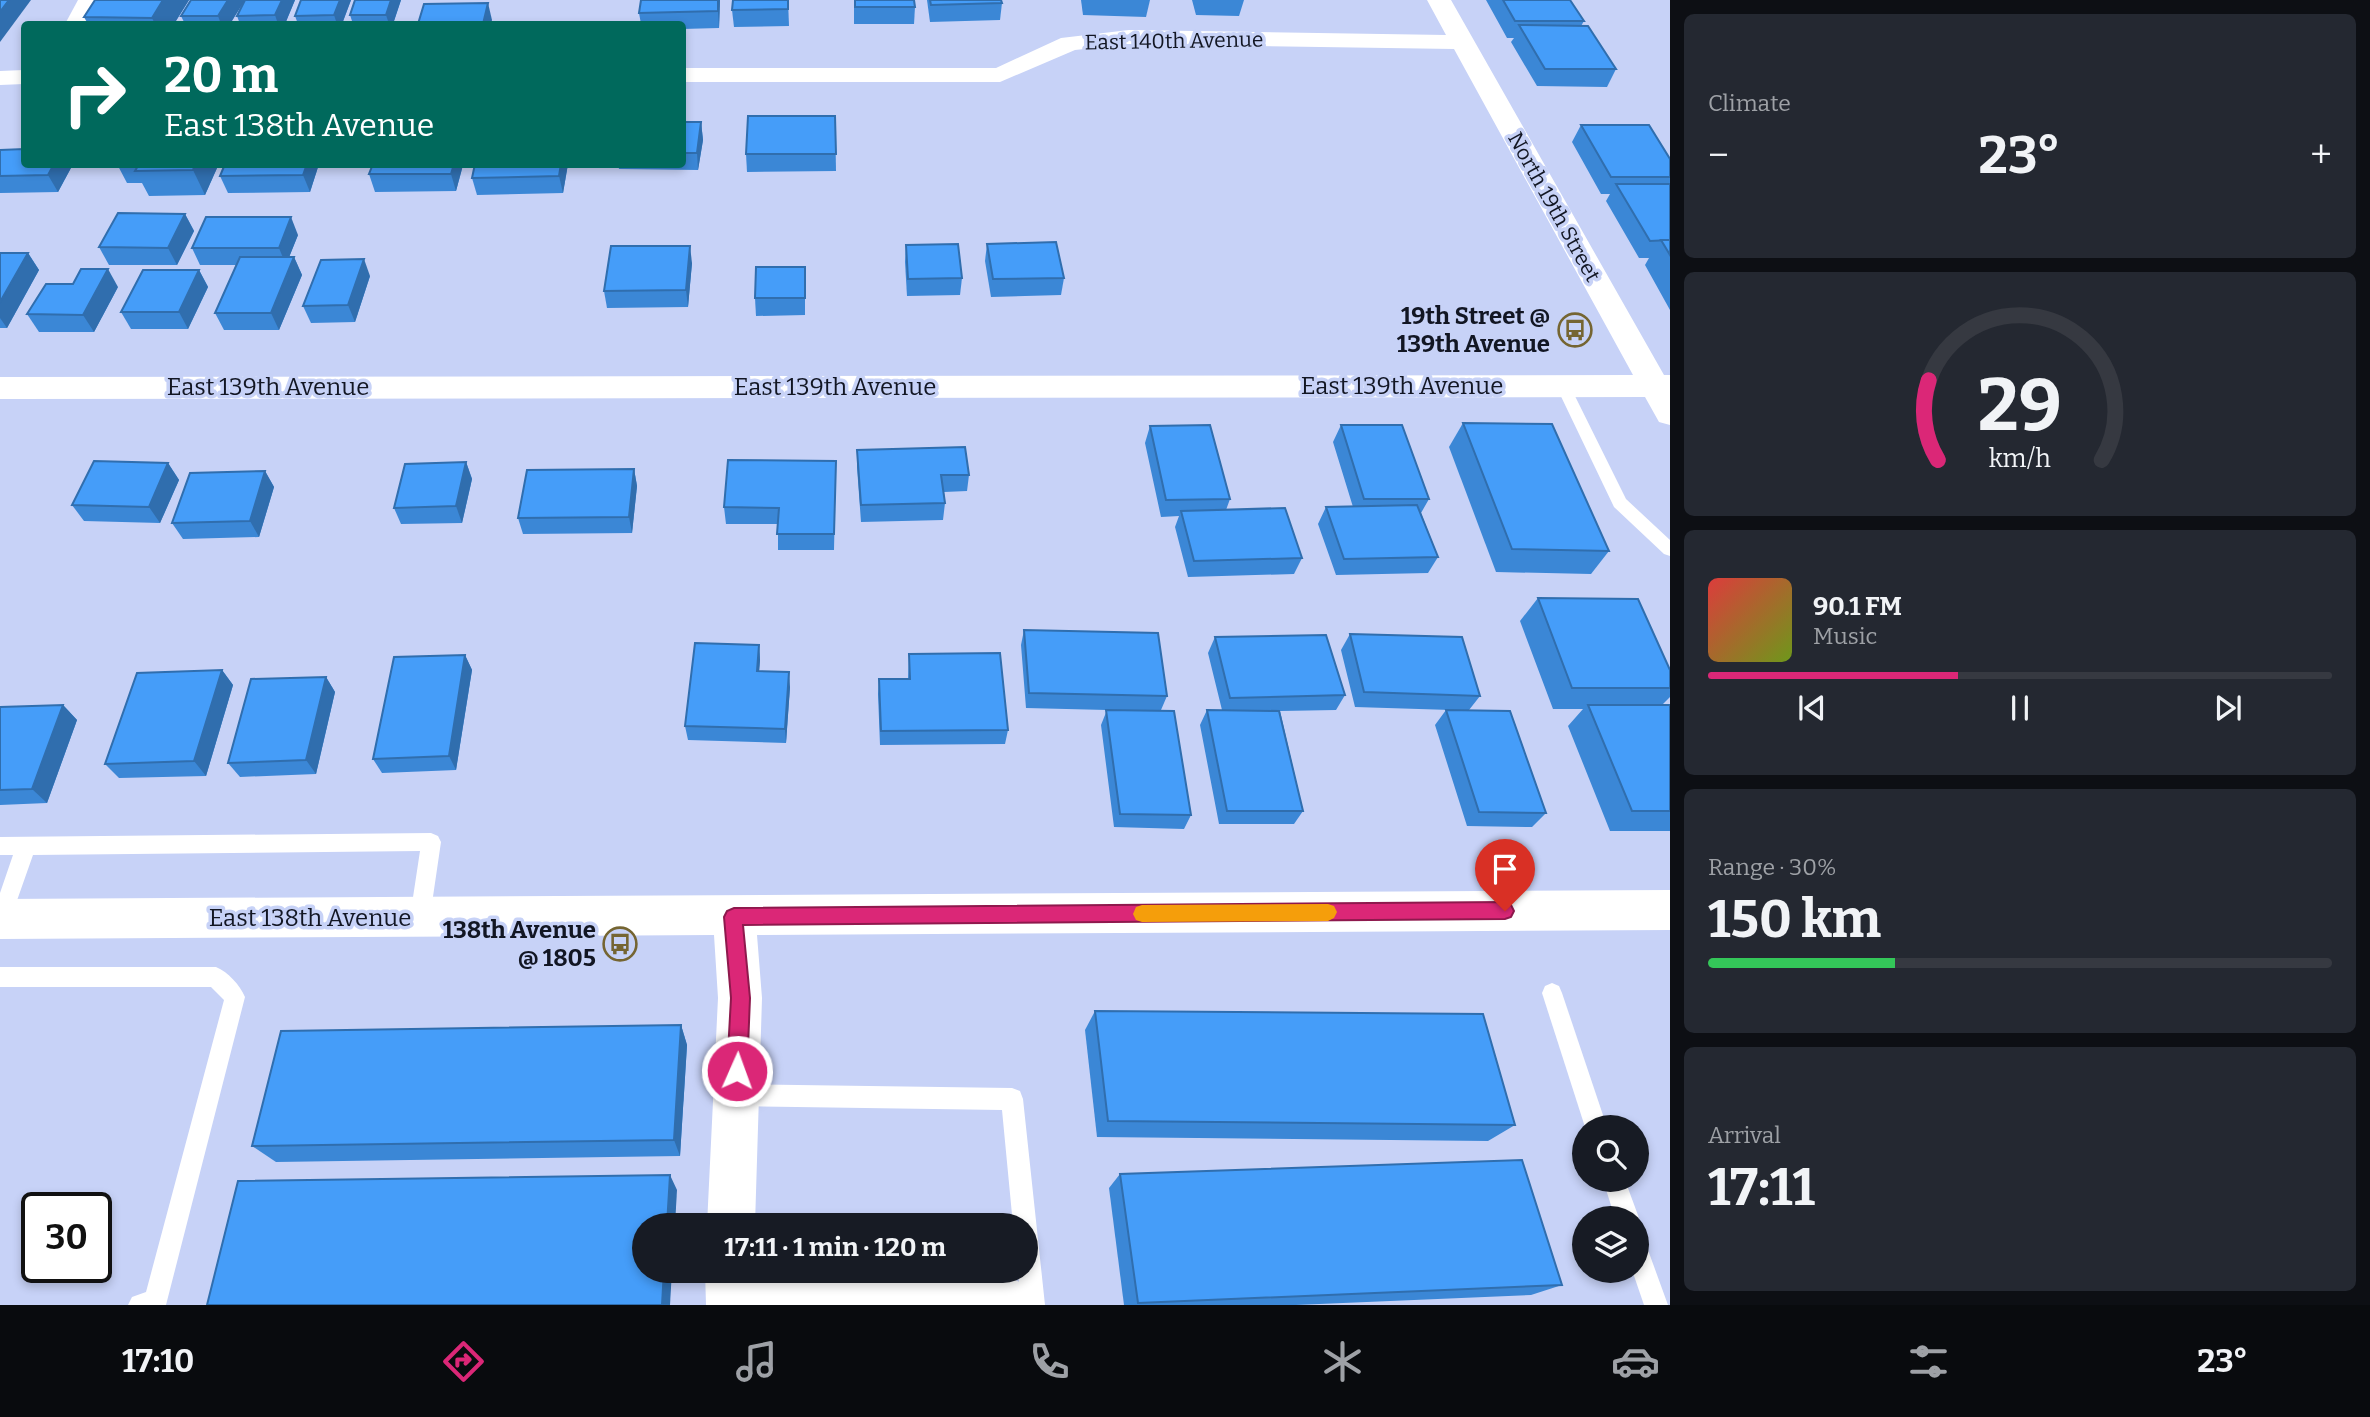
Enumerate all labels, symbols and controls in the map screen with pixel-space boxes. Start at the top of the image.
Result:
street label: East 140th Avenue [1084,26,1264,56]
text: 20 m [164,46,278,105]
icon: right [49,49,140,140]
text: Climate [1708,89,1791,117]
text: East 138th Avenue [164,106,434,144]
text: 23° [1979,124,2061,187]
street label: North 19th Street [1502,128,1606,287]
text: − [1708,132,1729,178]
text: + [2310,132,2332,178]
place label: 19th Street @ 139th Avenue [1397,302,1550,358]
bus stop icon: 19th Street @ 139th Avenue [1556,311,1594,349]
text: 29 [1978,363,2062,450]
street label: East 139th Avenue [1301,372,1503,400]
street label: East 139th Avenue [167,373,369,401]
street label: East 139th Avenue [734,373,936,401]
text: km/h [1989,444,2051,474]
text: 90.1 FM [1813,591,1902,622]
text: Music [1813,622,1877,650]
icon: previous [1793,689,1831,727]
icon: pause [2001,689,2039,727]
icon: next [2209,689,2247,727]
pin [1475,839,1535,911]
icon: arrive [1486,850,1524,888]
text: Range · 30% [1708,853,1836,881]
text: 150 km [1708,888,1881,951]
street label: East 138th Avenue [209,904,411,932]
place label: 138th Avenue @ 1805 [443,916,596,972]
bus stop icon: 138th Avenue @ 1805 [601,925,639,963]
position arrow [700,1034,774,1108]
map controls [1572,1115,1649,1283]
button: search [1572,1115,1649,1192]
text: Arrival [1708,1121,1781,1149]
text: 17:11 [1708,1156,1815,1219]
speed limit sign: 30 [21,1192,112,1283]
button: layers [1572,1206,1649,1283]
text: 17:11 · 1 min · 120 m [724,1232,946,1263]
icon: directions [439,1337,488,1386]
icon: music [732,1337,781,1386]
icon: phone [1025,1337,1074,1386]
icon: climate [1318,1337,1367,1386]
icon: car [1611,1337,1660,1386]
icon: filters [1904,1337,1953,1386]
text: 17:10 [122,1342,194,1380]
text: 23° [2197,1342,2248,1380]

